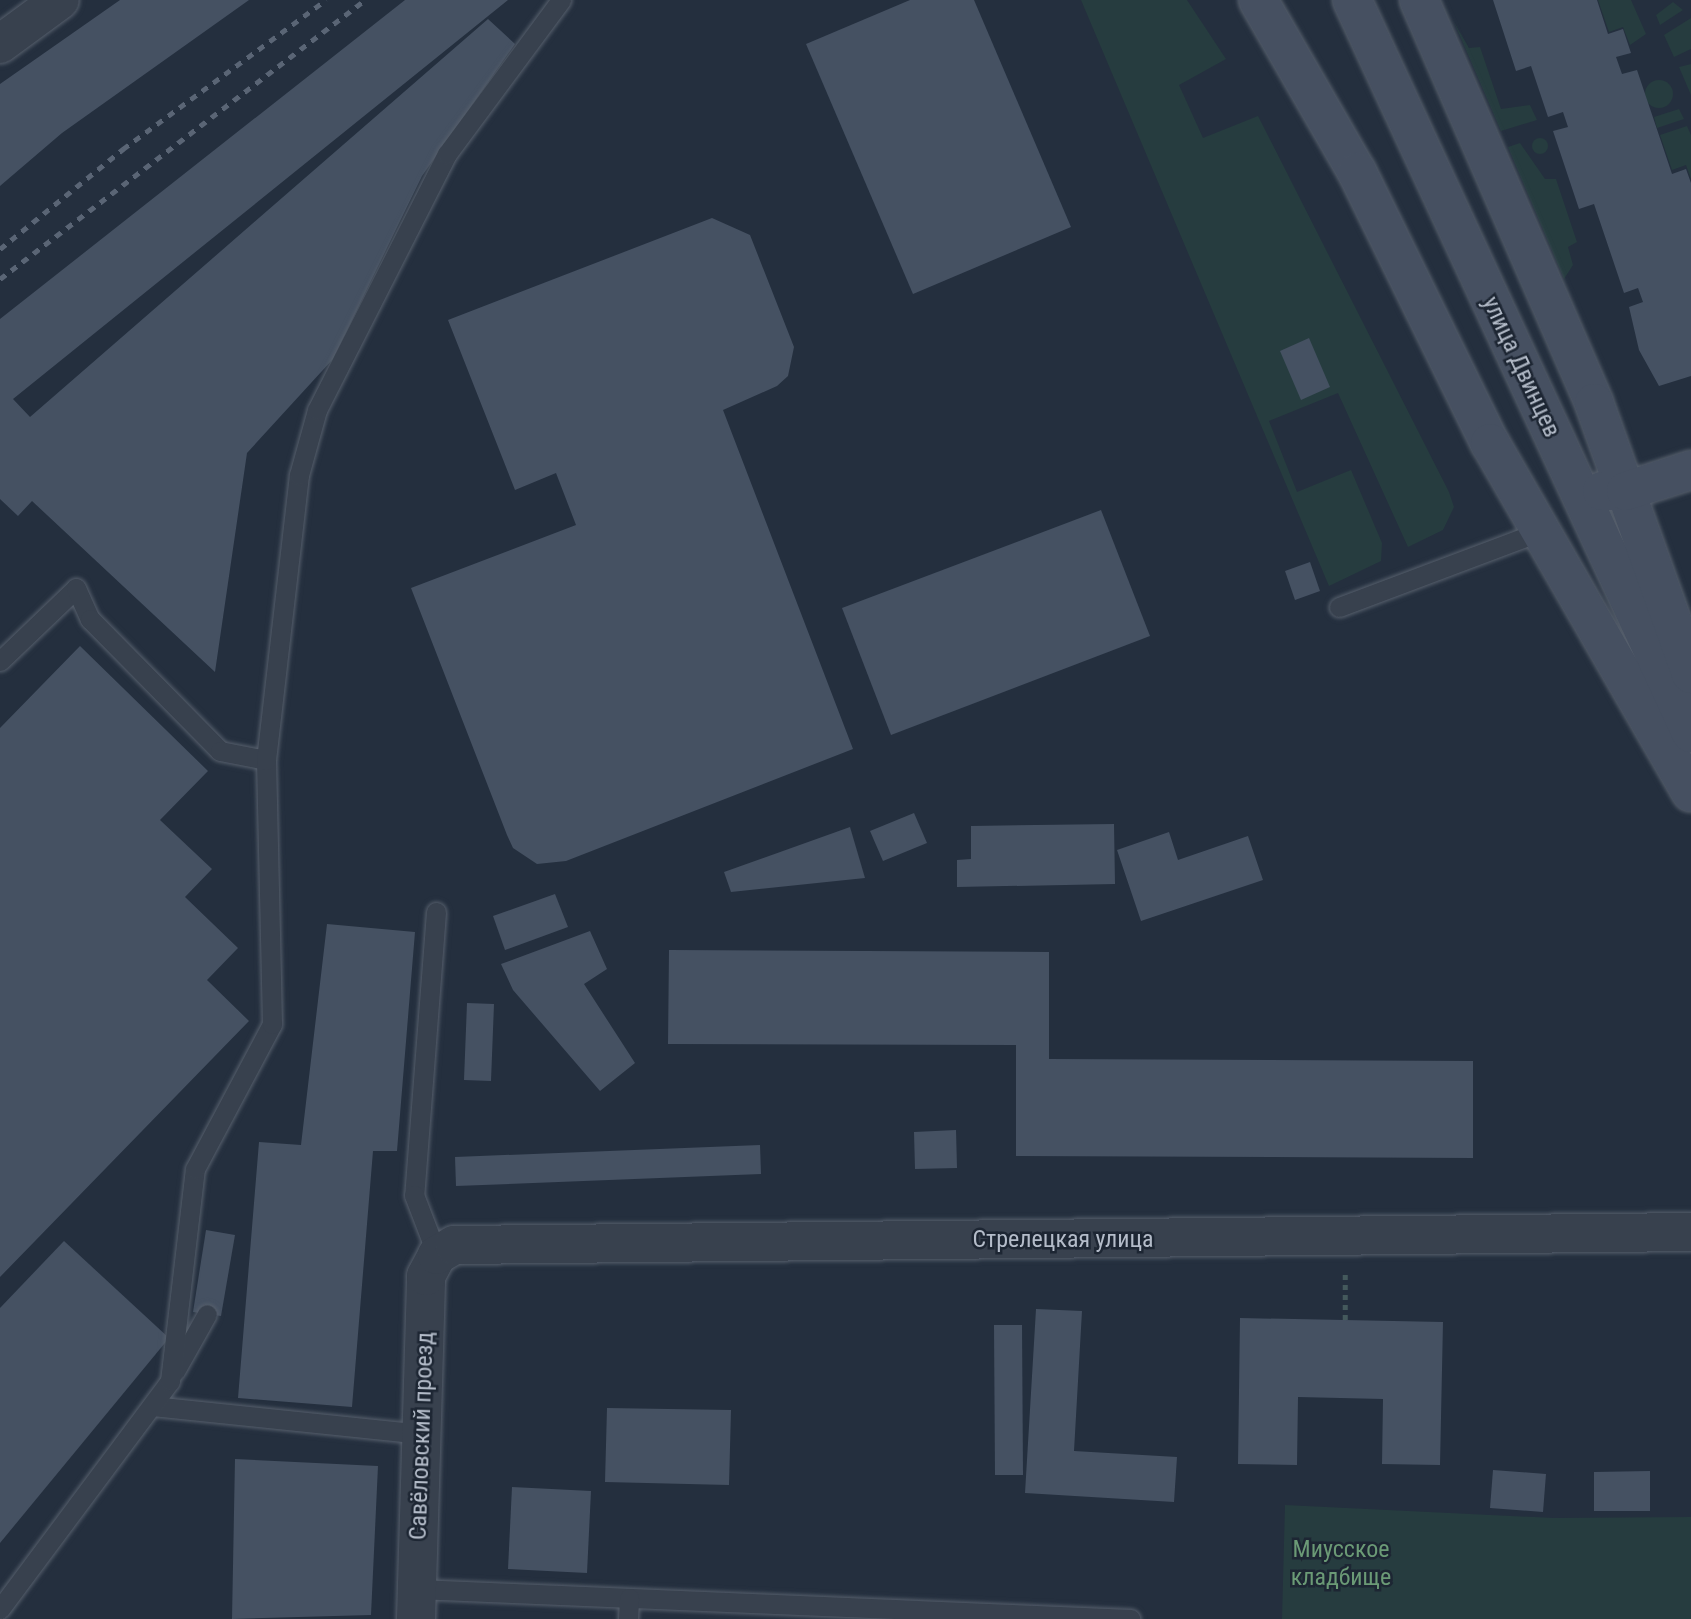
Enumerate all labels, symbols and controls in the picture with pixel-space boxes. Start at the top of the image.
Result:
street label: улица Двинцев [1476,292,1566,442]
street label: Стрелецкая улица [972,1226,1154,1254]
street label: Савёловский проезд [404,1331,440,1541]
park label: Миусское кладбище [1291,1536,1391,1592]

